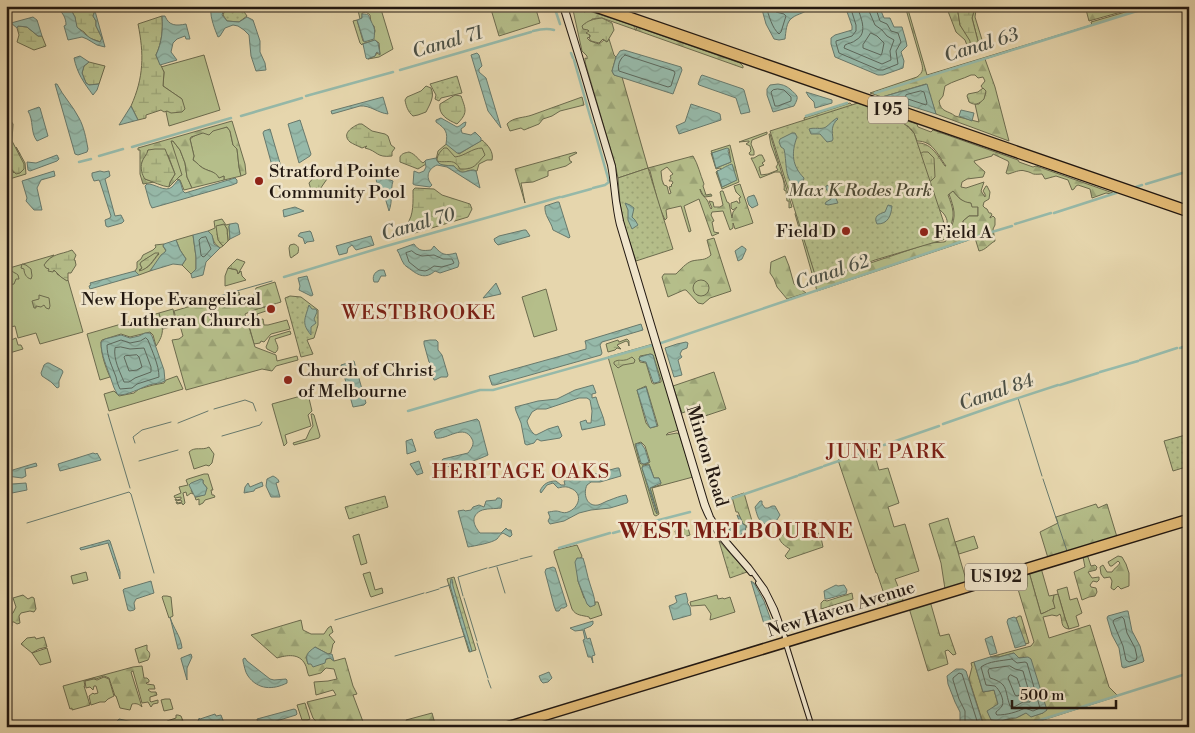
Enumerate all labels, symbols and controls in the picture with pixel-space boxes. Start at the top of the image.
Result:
water label: Canal 71 [409,21,485,63]
water label: Canal 63 [941,22,1022,68]
road number: I 95 [868,96,908,124]
place label: Stratford Pointe Community Pool [269,160,406,204]
marker: Stratford Pointe Community Pool [253,175,265,187]
park label: Max K Rodes Park [788,179,932,202]
water label: Canal 70 [378,202,458,246]
place label: Field D [776,220,836,243]
place label: Field A [934,221,993,244]
marker: Field D [840,225,852,237]
marker: Field A [918,226,930,238]
water label: Canal 62 [792,249,873,295]
place label: New Hope Evangelical Lutheran Church [81,288,262,332]
district label: WESTBROOKE [341,301,496,326]
marker: New Hope Evangelical Lutheran Church [265,303,277,315]
place label: Church of Christ of Melbourne [298,359,435,403]
water label: Canal 84 [956,368,1037,416]
marker: Church of Christ of Melbourne [282,374,294,386]
street label: Minton Road [681,402,734,510]
district label: JUNE PARK [825,440,946,465]
district label: HERITAGE OAKS [432,460,610,485]
district label: WEST MELBOURNE [618,518,853,545]
road number: US 192 [965,564,1027,590]
street label: New Haven Avenue [764,576,918,642]
scale bar [1012,678,1116,710]
text: 500 m [1020,686,1064,705]

